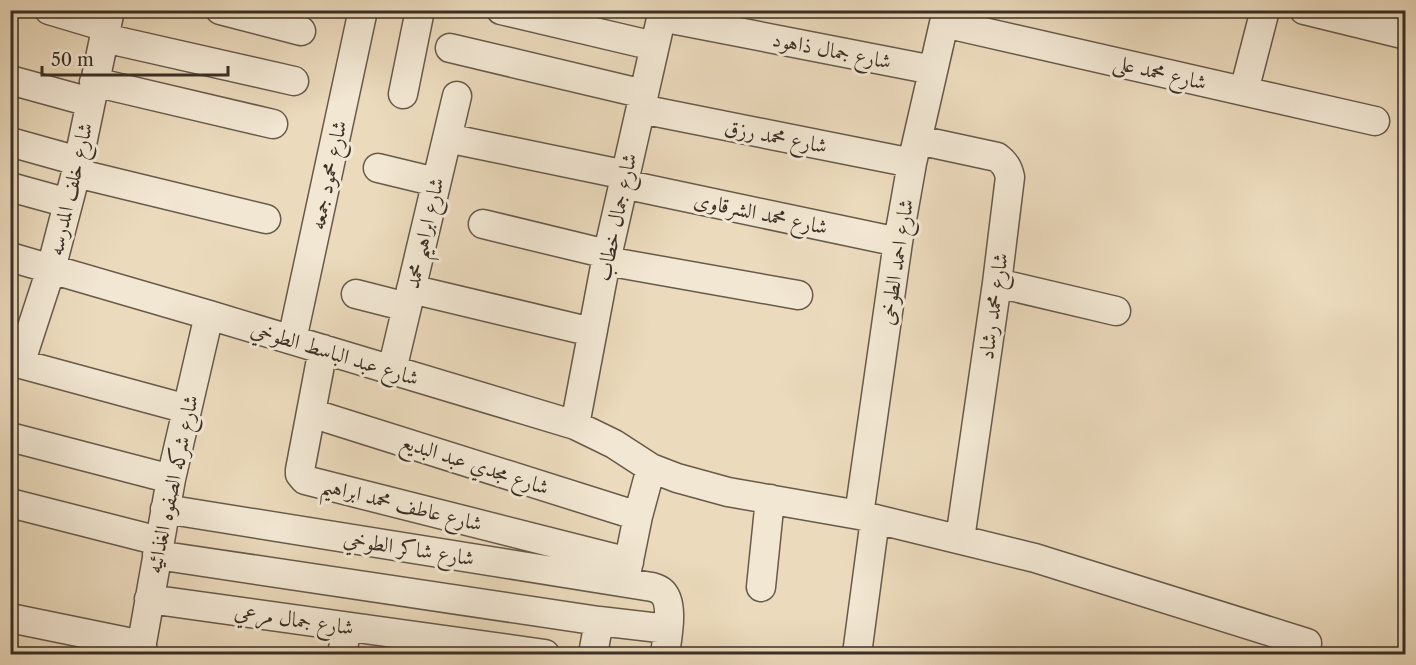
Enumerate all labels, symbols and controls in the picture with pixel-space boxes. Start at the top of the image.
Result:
street label: شارع جمال ذاهود [769,26,894,80]
scale bar [42,39,228,77]
text: 50 m [51,49,94,71]
street label: شارع محمد على [1110,49,1209,101]
street label: شارع محمد رزق [721,114,829,164]
street label: شارع محمود جمعه [304,118,358,233]
street label: شارع خلف المدرسه [43,120,103,259]
street label: شارع جمال خطاب [590,151,648,284]
street label: شارع ابراهيم محمد [399,175,458,293]
street label: شارع محمد الشرقاوى [691,187,830,245]
street label: شارع احمد الطوخى [874,197,924,328]
street label: شارع محمد رشاد [973,251,1019,362]
street label: شارع عبد الباسط الطوخي [246,316,422,396]
street label: شارع شركه الصفوه الغذائيه [141,393,209,577]
street label: شارع مجدي عبد البديع [395,428,552,506]
street label: شارع عاطف محمد ابراهيم [317,472,485,545]
street label: شارع شاكر الطوخي [341,525,476,577]
street label: شارع جمال مرعي [232,598,355,646]

